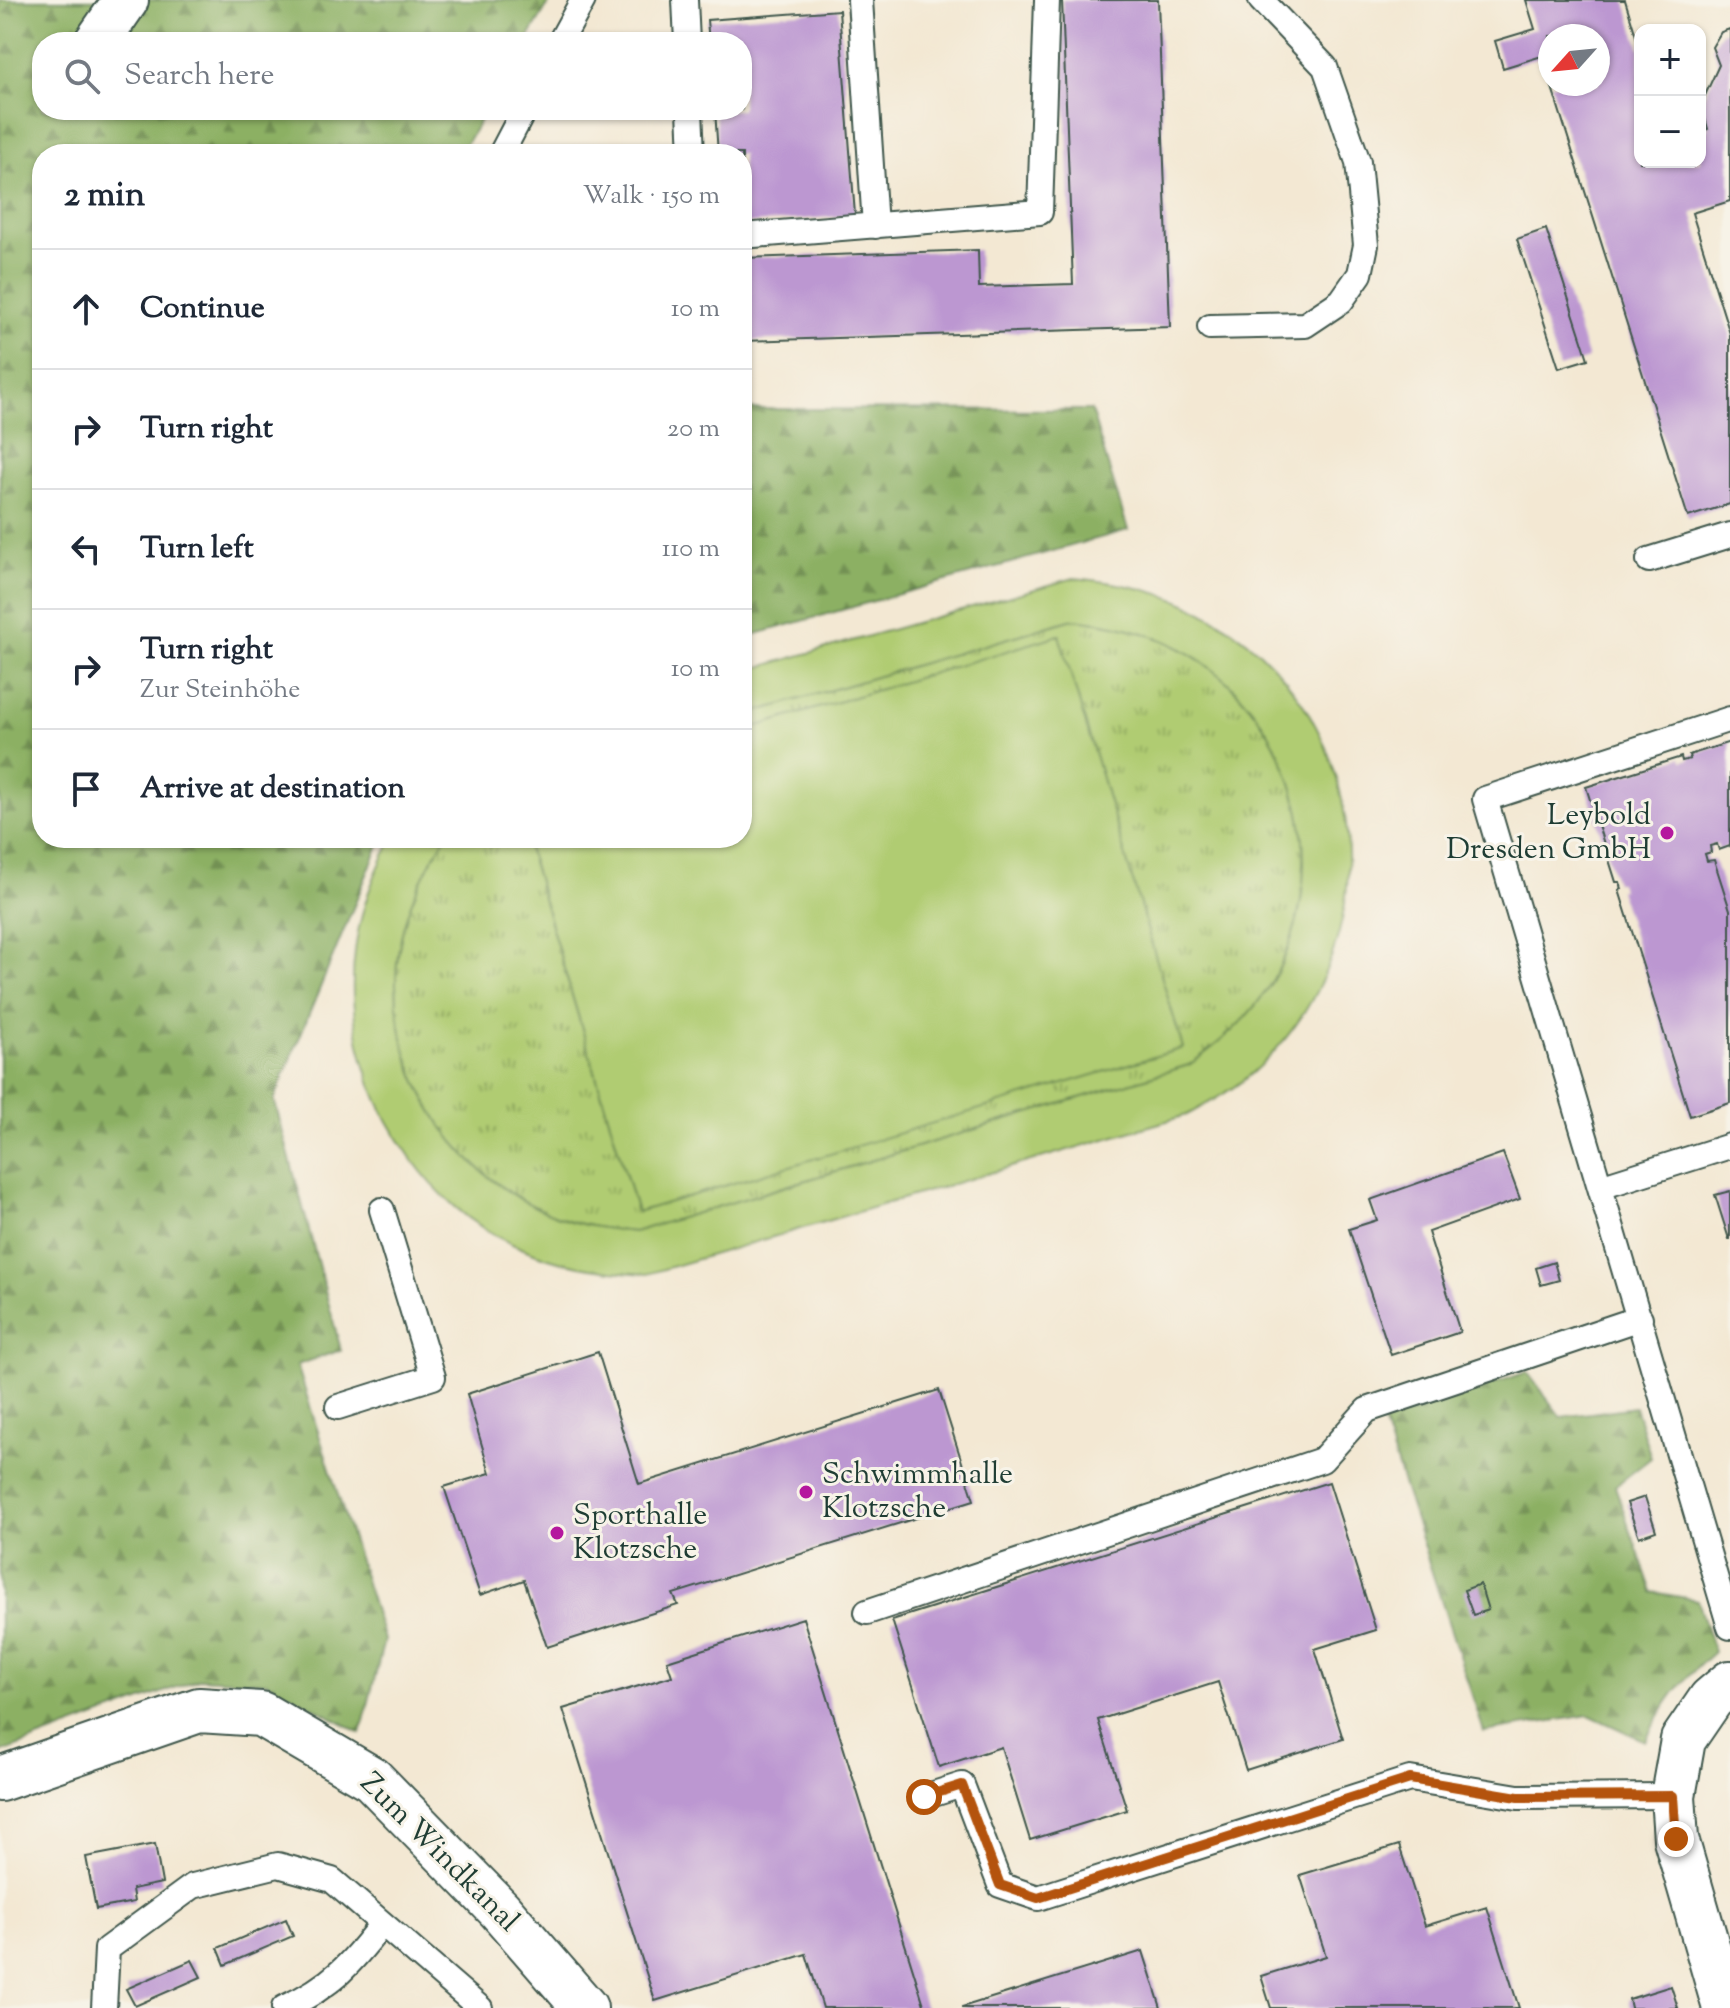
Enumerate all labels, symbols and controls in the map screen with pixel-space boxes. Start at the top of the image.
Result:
north arrow [1538,24,1610,96]
map controls [1634,24,1706,168]
button: + [1634,24,1706,96]
search box [32,32,752,120]
icon: search [60,54,104,98]
text: Search here [124,55,274,98]
button: − [1634,96,1706,168]
text: 2 min [64,172,145,221]
text: Walk · 150 m [583,178,720,215]
icon: ahead [64,287,108,331]
text: Continue [140,288,265,331]
text: 10 m [671,291,720,328]
icon: right [64,407,108,451]
text: Turn right [140,408,273,451]
text: 20 m [667,411,720,448]
icon: left [64,527,108,571]
text: Turn left [140,528,254,571]
text: 110 m [662,531,720,568]
text: Turn right [140,629,273,672]
icon: right [64,647,108,691]
text: 10 m [671,651,720,688]
text: Zur Steinhöhe [140,672,300,709]
icon: arrive [64,767,108,811]
text: Arrive at destination [140,768,405,811]
place label: Leybold Dresden GmbH [1446,795,1651,872]
marker: Leybold Dresden GmbH [1658,824,1676,842]
place label: Schwimmhalle Klotzsche [822,1454,1013,1531]
marker: Schwimmhalle Klotzsche [797,1483,815,1501]
place label: Sporthalle Klotzsche [573,1495,707,1572]
marker: Sporthalle Klotzsche [548,1524,566,1542]
street label: Zum Windkanal [349,1763,529,1943]
route start [906,1779,942,1815]
route end [1658,1821,1694,1857]

